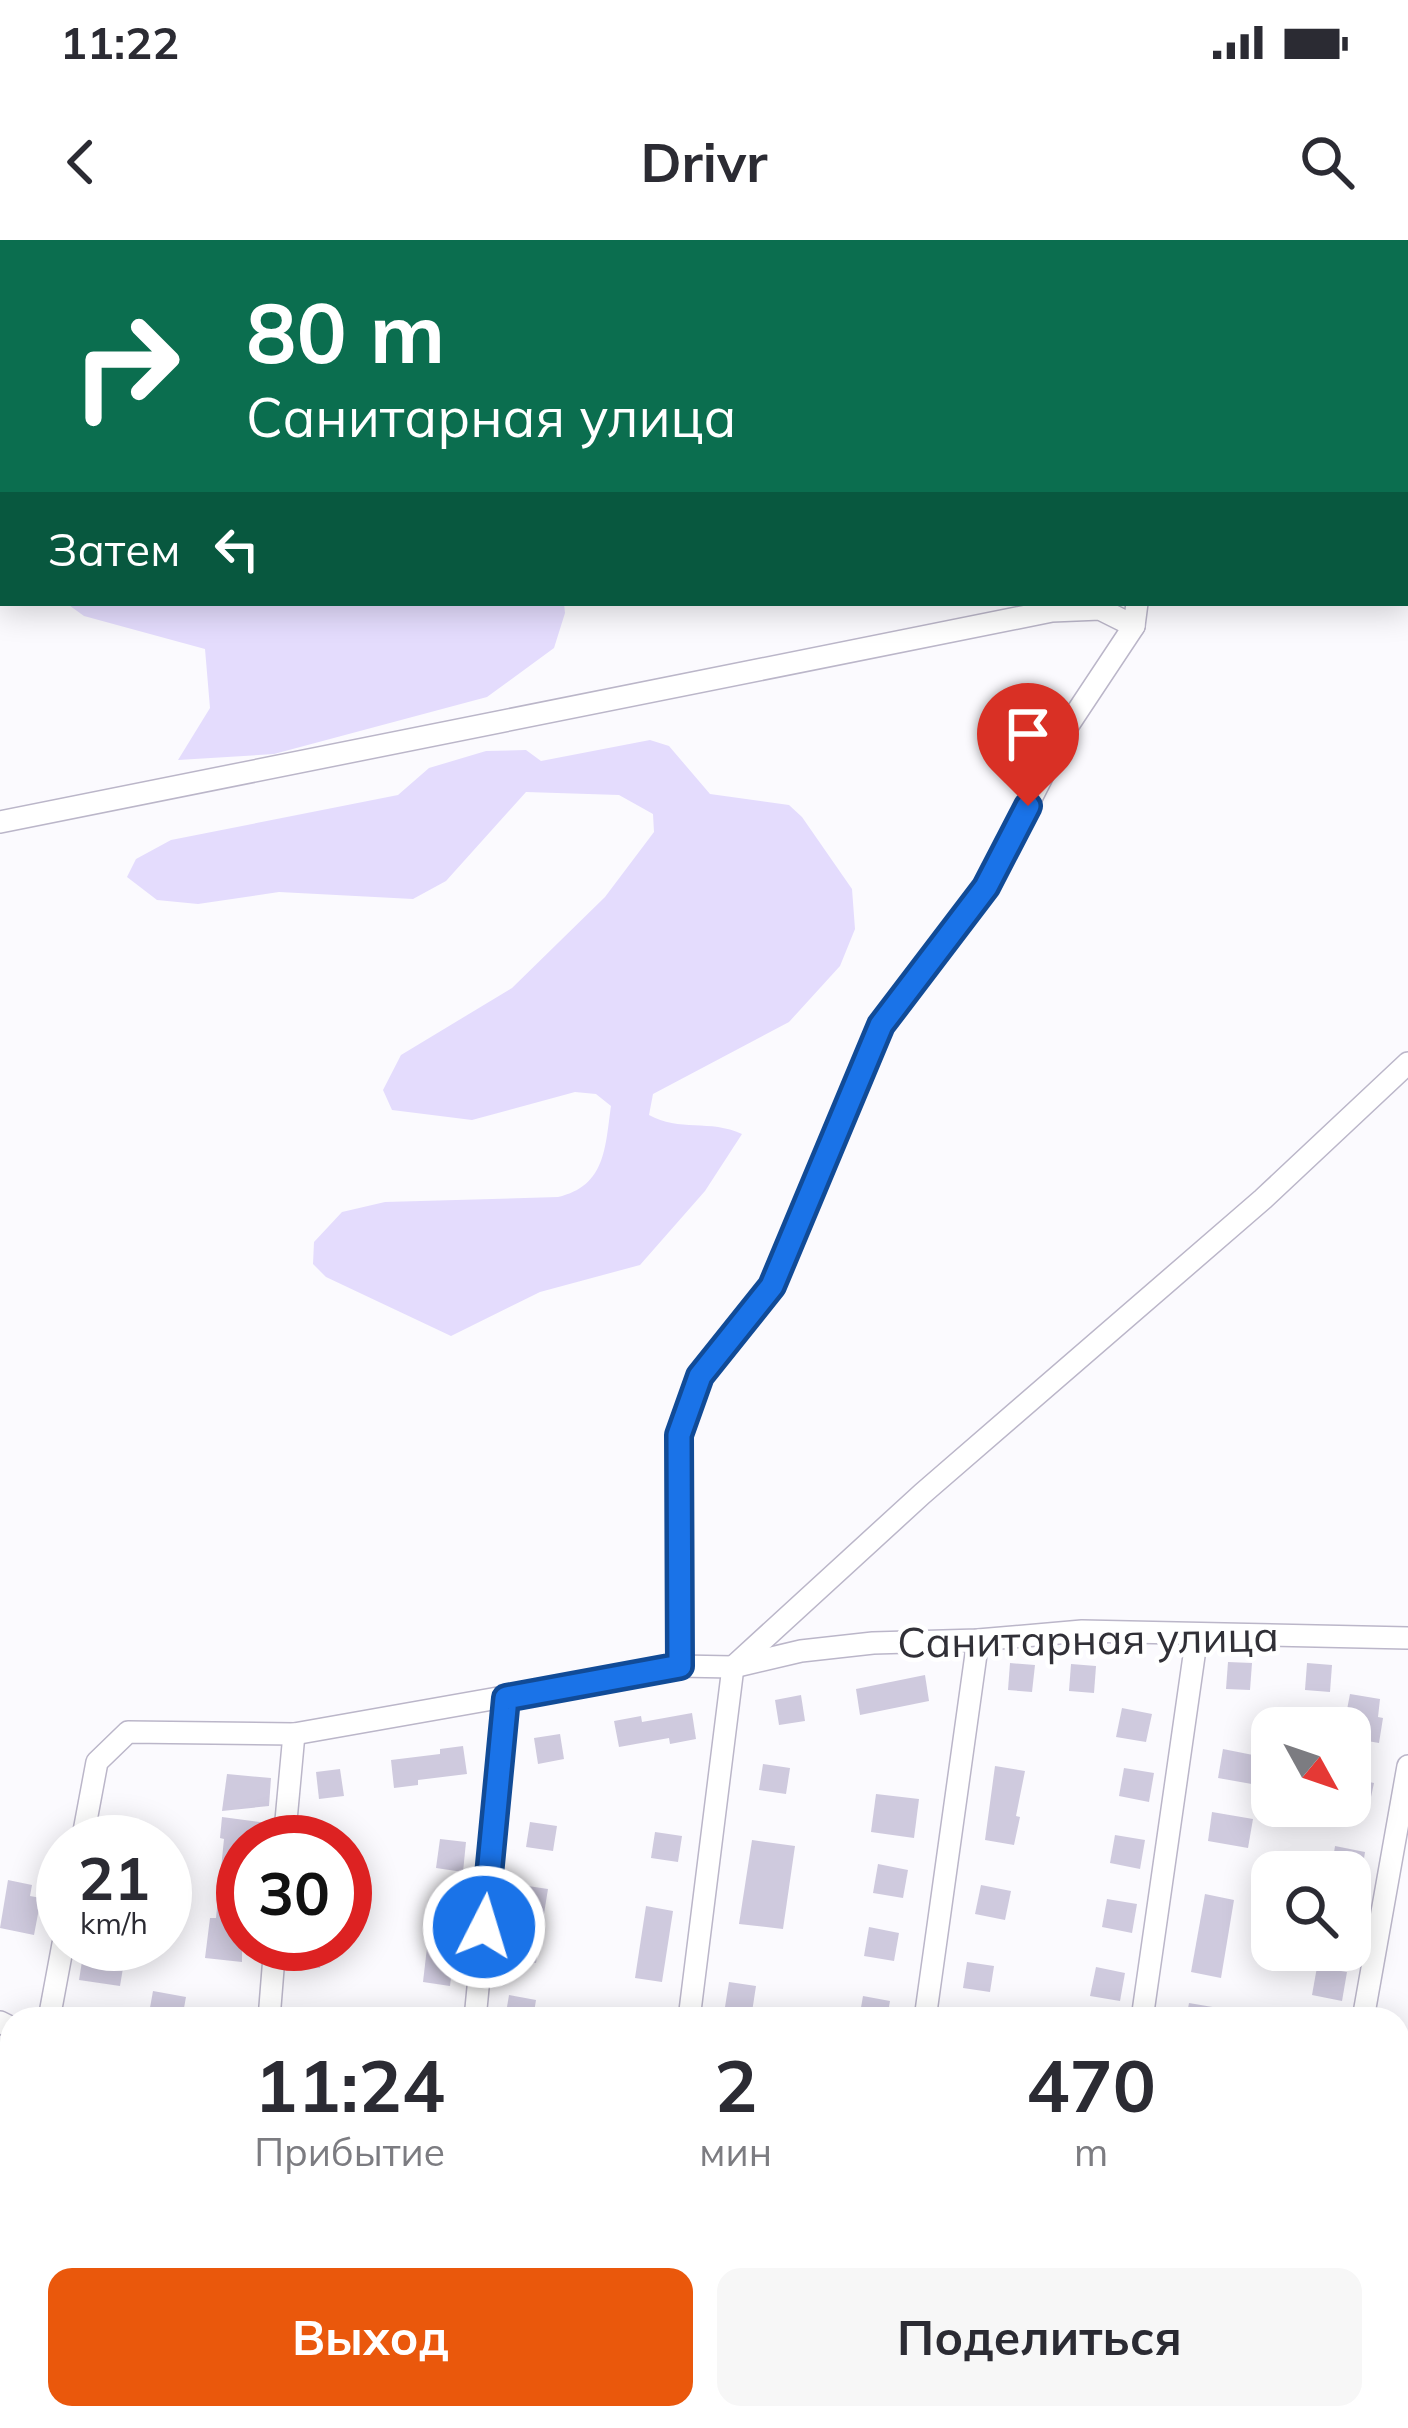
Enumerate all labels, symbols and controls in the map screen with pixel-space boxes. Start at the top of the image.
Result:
text: 11:22 [60,14,179,70]
text: Drivr [640,128,768,196]
icon: back [48,129,114,195]
icon: search [1294,129,1360,195]
text: 80 m [246,279,445,384]
icon: right [48,288,204,444]
text: Санитарная улица [246,383,737,451]
icon: left [204,516,270,582]
text: Затем [48,521,180,577]
pin [977,683,1079,806]
icon: arrive [995,701,1061,767]
street label: Санитарная улица [897,1609,1279,1669]
north arrow [1251,1707,1371,1827]
map controls [1251,1707,1371,1971]
speed limit sign: 30 [216,1815,372,1971]
text: 21 [78,1840,150,1915]
button: search [1251,1851,1371,1971]
position arrow [421,1864,547,1990]
text: km/h [80,1904,148,1942]
text: 11:24 [254,2040,445,2130]
text: 2 [714,2040,757,2130]
text: 470 [1026,2040,1156,2130]
text: Прибытие [254,2127,445,2176]
text: мин [699,2127,772,2176]
text: m [1074,2127,1108,2176]
button: Выход [48,2268,693,2406]
button: Поделиться [717,2268,1362,2406]

